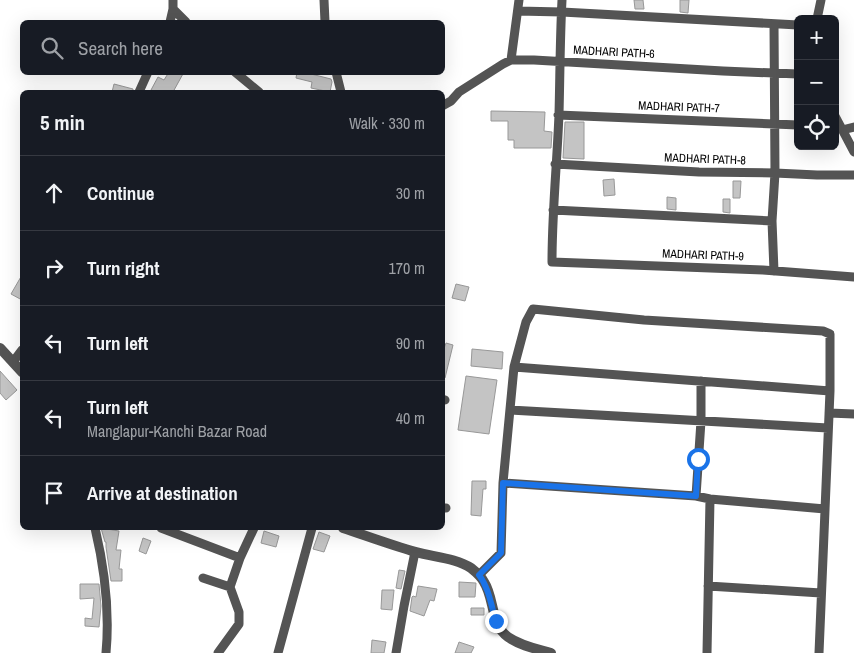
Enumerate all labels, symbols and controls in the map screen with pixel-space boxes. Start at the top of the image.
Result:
map controls [794,15,839,150]
button: + [794,15,839,60]
search box [20,20,445,75]
icon: search [38,34,66,62]
text: Search here [78,35,163,61]
street label: MADHARI PATH-6 [573,42,655,62]
button: − [794,60,839,105]
street label: MADHARI PATH-7 [638,98,721,116]
button: locate [794,105,839,150]
text: 5 min [40,108,85,137]
text: Walk · 330 m [349,112,425,134]
street label: MADHARI PATH-8 [664,150,746,168]
icon: ahead [40,179,68,207]
text: Continue [87,180,155,206]
text: 30 m [396,182,425,204]
street label: MADHARI PATH-9 [662,246,744,264]
icon: right [40,254,68,282]
text: Turn right [87,255,159,281]
text: 170 m [389,257,425,279]
icon: left [40,329,68,357]
text: Turn left [87,330,148,356]
text: 90 m [396,332,425,354]
text: Turn left [87,394,148,420]
icon: left [40,404,68,432]
text: 40 m [396,407,425,429]
text: Manglapur-Kanchi Bazar Road [87,420,267,442]
route start [687,448,710,471]
icon: arrive [40,479,68,507]
text: Arrive at destination [87,480,238,506]
route end [485,610,508,633]

